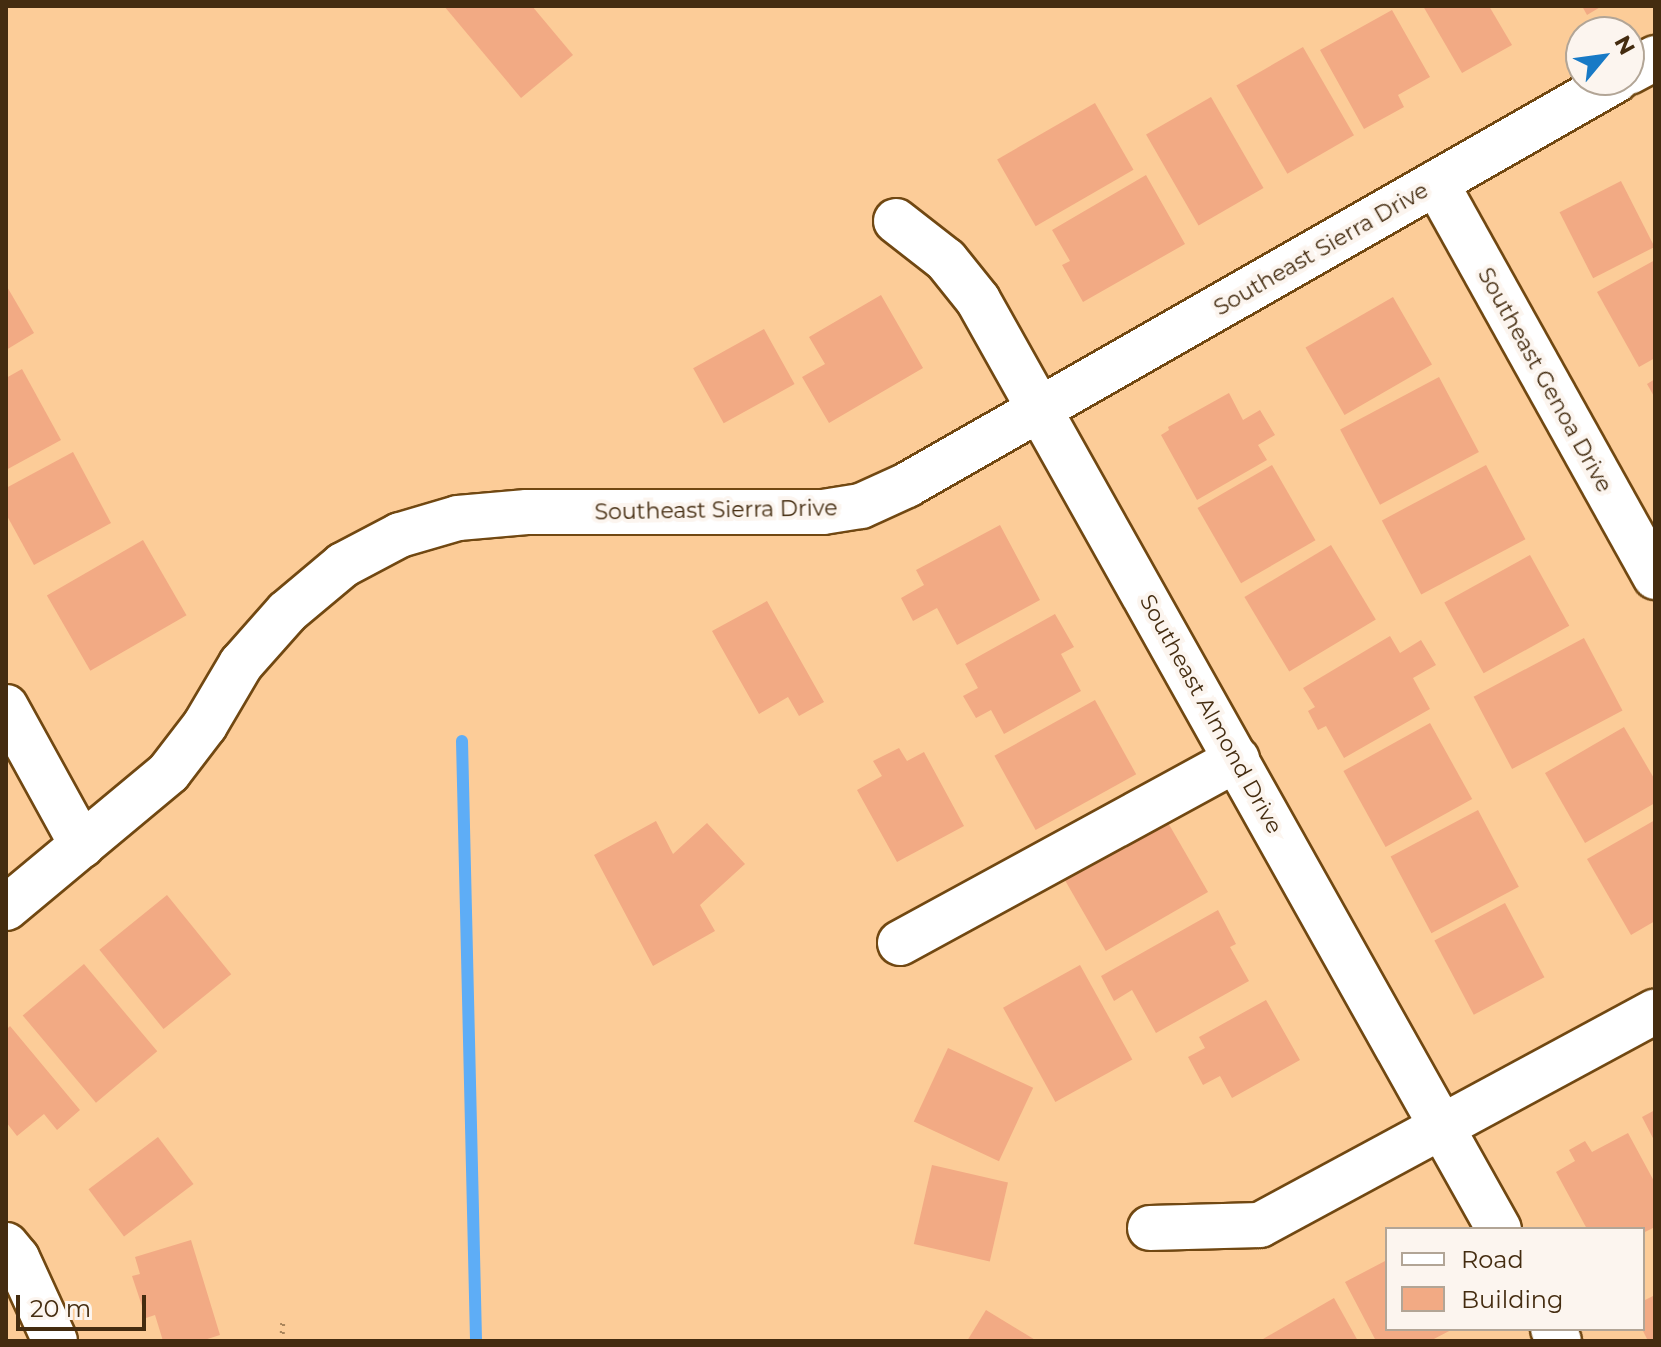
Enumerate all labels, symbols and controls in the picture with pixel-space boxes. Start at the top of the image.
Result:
north arrow [1565,16,1645,96]
text: N [1609,31,1641,59]
street label: Southeast Sierra Drive [1209,177,1433,321]
street label: Southeast Genoa Drive [1472,263,1618,497]
street label: Southeast Sierra Drive [594,495,838,525]
street label: Southeast Almond Drive [1134,590,1288,838]
legend [1385,1227,1645,1331]
text: Road [1461,1245,1524,1274]
scale bar [20,1279,150,1329]
text: Building [1461,1285,1564,1314]
text: 20 m [30,1294,91,1323]

